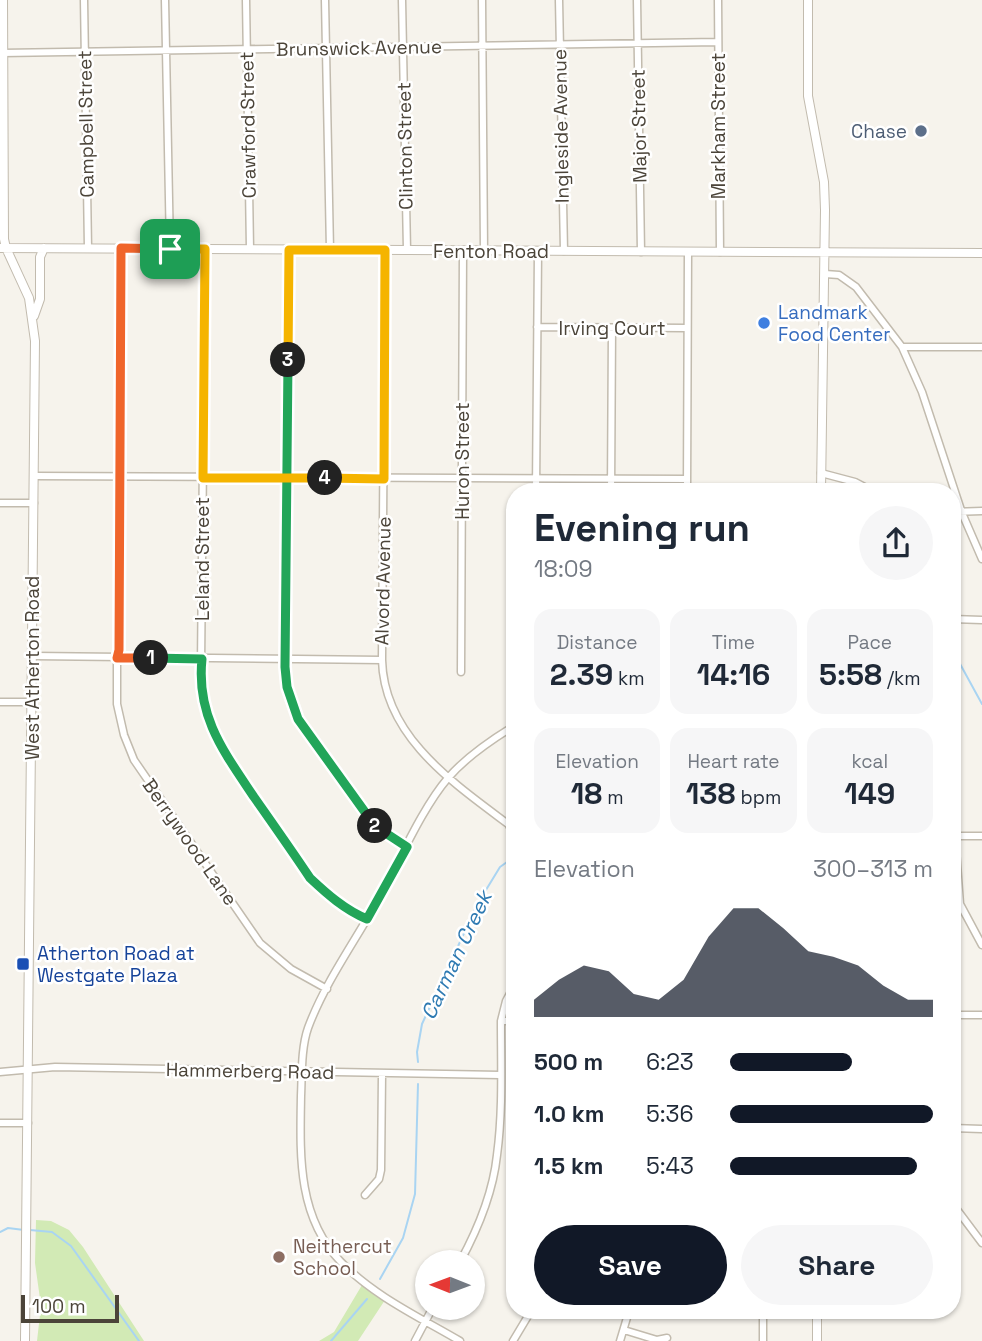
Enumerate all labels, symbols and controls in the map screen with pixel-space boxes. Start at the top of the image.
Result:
street label: Brunswick Avenue [276,34,442,62]
street label: Ingleside Avenue [547,49,575,203]
street label: Campbell Street [72,50,100,198]
street label: Crawford Street [234,51,262,199]
street label: Markham Street [706,53,731,199]
street label: Major Street [626,69,652,183]
street label: Clinton Street [391,82,419,210]
place label: Chase [851,119,907,144]
marker: Chase [913,123,929,139]
pin [140,219,200,279]
icon: arrive [151,230,189,268]
street label: Fenton Road [433,239,549,264]
place label: Landmark Food Center [778,300,890,347]
marker: Landmark Food Center [756,315,772,331]
street label: Irving Court [559,316,665,341]
pin: 3 [270,342,306,378]
text: 3 [282,347,293,372]
street label: Huron Street [450,402,475,520]
pin: 4 [308,461,342,496]
text: 4 [318,465,331,490]
street label: Leland Street [190,497,215,621]
text: Evening run [534,504,750,552]
button: share [859,506,933,580]
street label: Alvord Avenue [369,516,397,646]
text: 18:09 [534,554,593,584]
street label: West Atherton Road [20,576,45,760]
text: Distance [557,630,638,655]
text: Time [712,630,755,655]
text: Pace [848,630,892,655]
pin: 1 [134,640,168,676]
text: 1 [146,645,155,670]
text: 2.39 [550,655,613,694]
text: 14:16 [697,655,770,694]
text: 5:58 [819,655,882,694]
text: km [613,666,645,691]
text: /km [882,666,921,691]
text: Elevation [556,749,639,774]
text: Heart rate [687,749,780,774]
text: kcal [851,749,888,774]
street label: Berrywood Lane [137,774,243,910]
text: 18 [571,774,602,813]
text: 138 [686,774,736,813]
text: 149 [844,774,895,813]
text: m [602,785,624,810]
text: bpm [736,785,781,810]
pin: 2 [358,808,392,844]
text: 2 [369,813,380,838]
text: Elevation [534,854,635,884]
text: 300–313 m [813,854,933,884]
water label: Carman Creek [414,884,499,1024]
place label: Atherton Road at Westgate Plaza [37,941,195,988]
marker: Atherton Road at Westgate Plaza [15,956,31,972]
text: 500 m [534,1047,603,1077]
text: 6:23 [646,1047,694,1077]
street label: Hammerberg Road [166,1057,334,1085]
text: 1.0 km [534,1099,604,1129]
text: 5:36 [646,1099,694,1129]
text: 1.5 km [534,1151,604,1181]
text: 5:43 [646,1151,694,1181]
button: Save [534,1225,727,1305]
button: Share [741,1225,933,1305]
place label: Neithercut School [293,1234,392,1281]
marker: Neithercut School [271,1249,287,1265]
north arrow [415,1250,485,1320]
map controls [415,1250,485,1320]
scale bar [21,1292,119,1324]
text: 100 m [32,1294,86,1319]

